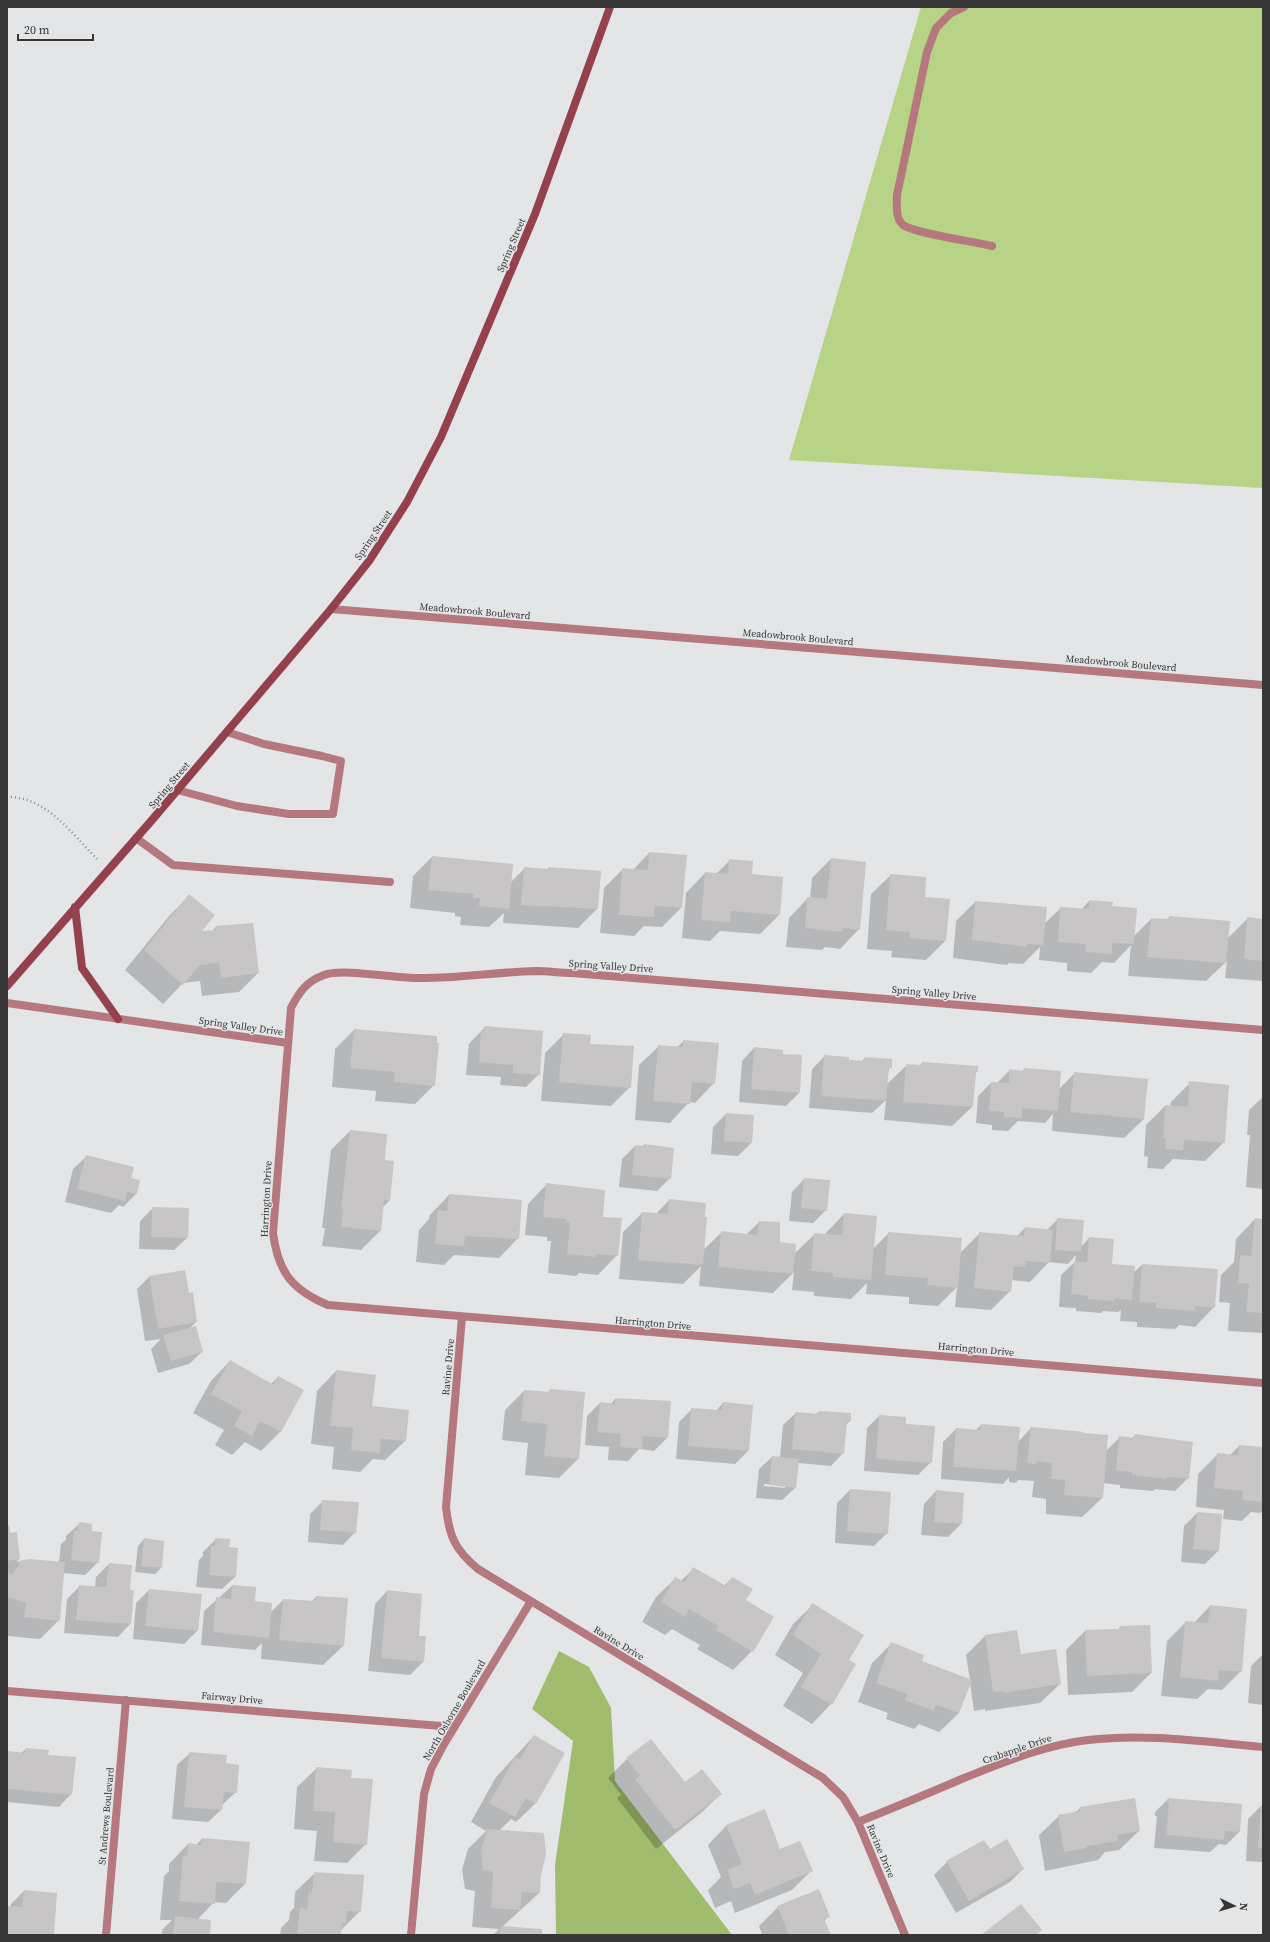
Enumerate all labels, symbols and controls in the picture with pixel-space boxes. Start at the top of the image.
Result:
scale bar [18,16,93,42]
text: 20 m [24,22,50,38]
street label: Spring Street [494,215,529,274]
street label: Spring Street [352,507,395,562]
street label: Meadowbrook Boulevard [419,600,531,622]
street label: Meadowbrook Boulevard [742,626,854,648]
street label: Meadowbrook Boulevard [1065,652,1177,674]
street label: Spring Street [146,758,193,811]
street label: Spring Valley Drive [568,957,654,975]
street label: Spring Valley Drive [891,983,977,1003]
street label: Spring Valley Drive [198,1014,284,1038]
street label: Harrington Drive [258,1160,274,1238]
street label: Harrington Drive [614,1313,692,1333]
street label: Ravine Drive [439,1338,457,1396]
street label: Harrington Drive [937,1339,1015,1359]
street label: Ravine Drive [591,1623,647,1663]
street label: North Osborne Boulevard [420,1657,488,1763]
street label: Fairway Drive [201,1689,263,1707]
street label: Crabapple Drive [981,1731,1053,1767]
street label: St Andrews Boulevard [95,1767,117,1865]
street label: Ravine Drive [864,1822,898,1880]
north arrow [1214,1886,1254,1926]
text: N [1236,1902,1251,1911]

